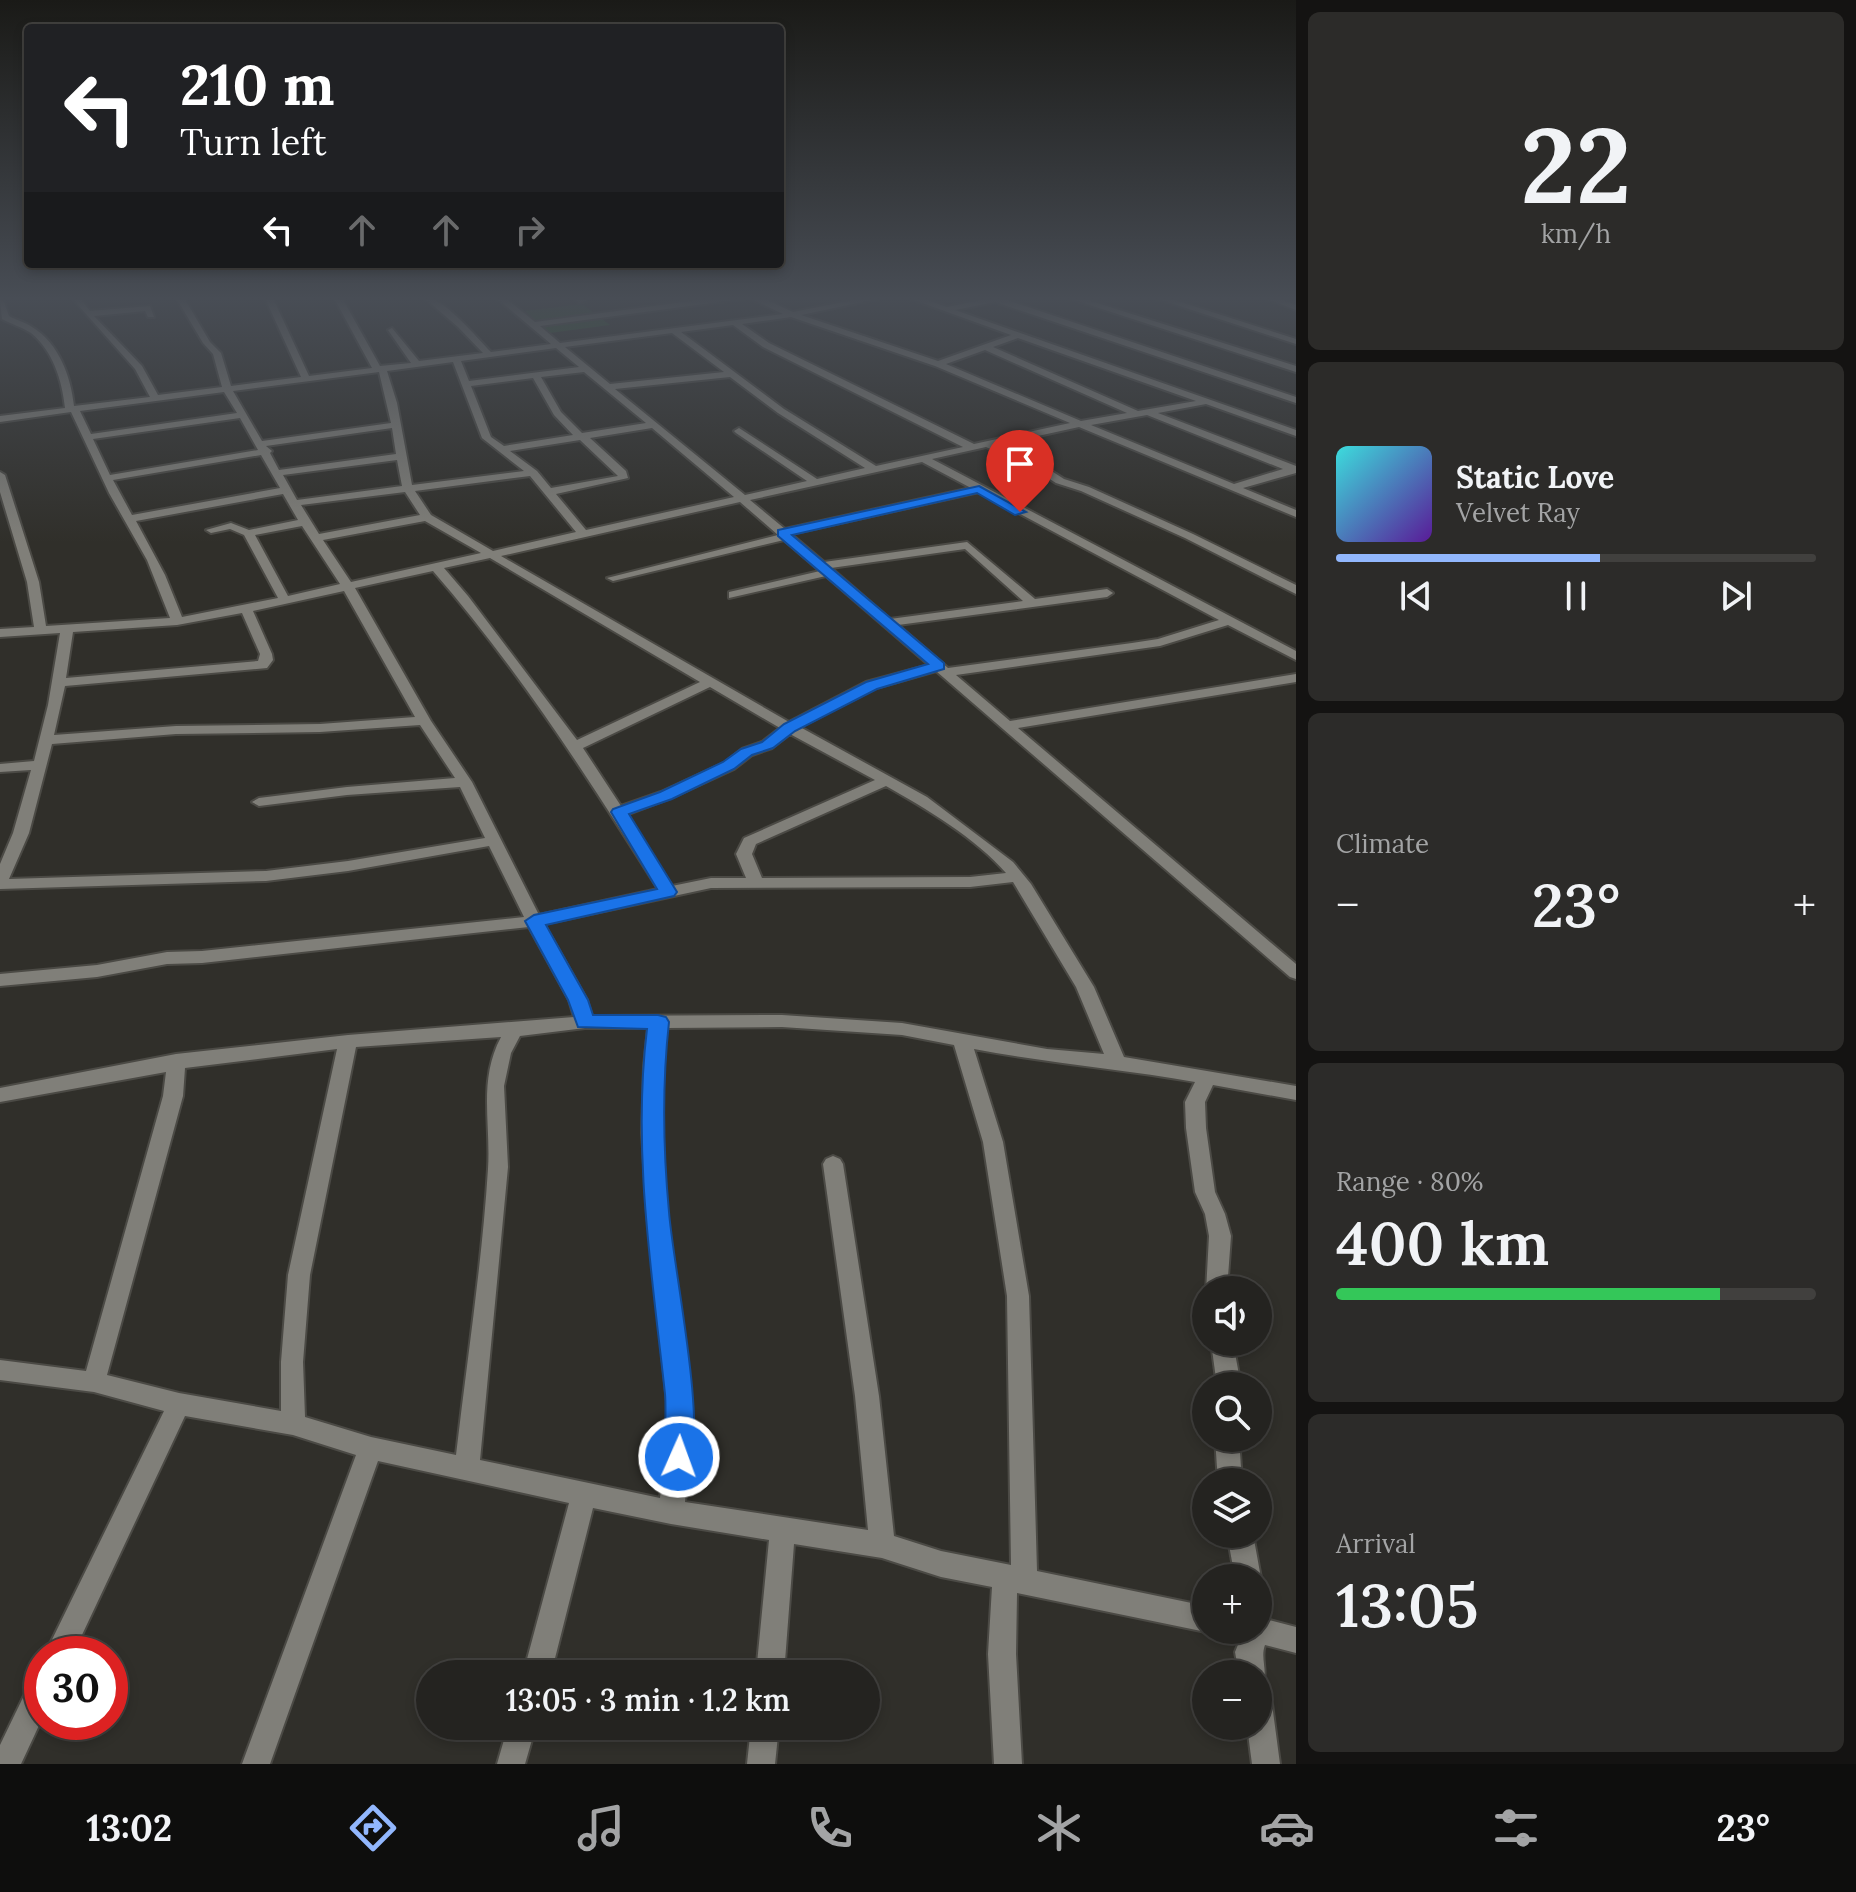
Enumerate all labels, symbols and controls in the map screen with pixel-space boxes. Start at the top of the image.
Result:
text: 210 m [180,49,334,120]
icon: left [48,56,152,160]
text: 22 [1521,98,1631,231]
text: Turn left [180,119,327,165]
icon: left [256,208,300,252]
icon: ahead [340,208,384,252]
icon: ahead [424,208,468,252]
icon: right [508,208,552,252]
text: km/h [1541,217,1611,250]
pin [986,430,1054,512]
icon: arrive [998,442,1042,486]
text: Static Love [1456,458,1614,496]
text: Velvet Ray [1456,496,1580,529]
icon: previous [1394,574,1438,618]
icon: pause [1554,574,1598,618]
icon: next [1714,574,1758,618]
text: Climate [1336,827,1429,860]
text: 23° [1532,867,1620,943]
text: − [1336,877,1359,933]
text: + [1793,877,1816,933]
text: Range · 80% [1336,1165,1483,1198]
text: 400 km [1336,1205,1549,1281]
map controls [1192,1276,1272,1740]
button: sound [1192,1276,1272,1356]
button: search [1192,1372,1272,1452]
position arrow [637,1415,721,1499]
button: layers [1192,1468,1272,1548]
text: Arrival [1336,1527,1415,1560]
button: + [1192,1564,1272,1644]
text: 13:05 [1336,1567,1478,1643]
speed limit sign: 30 [24,1636,128,1740]
button: − [1192,1660,1272,1740]
text: 13:05 · 3 min · 1.2 km [506,1681,790,1719]
icon: directions [345,1800,401,1856]
icon: music [573,1800,629,1856]
icon: phone [802,1800,858,1856]
icon: climate [1031,1800,1087,1856]
icon: car [1259,1800,1315,1856]
icon: filters [1488,1800,1544,1856]
text: 13:02 [86,1805,172,1851]
text: 23° [1717,1805,1770,1851]

